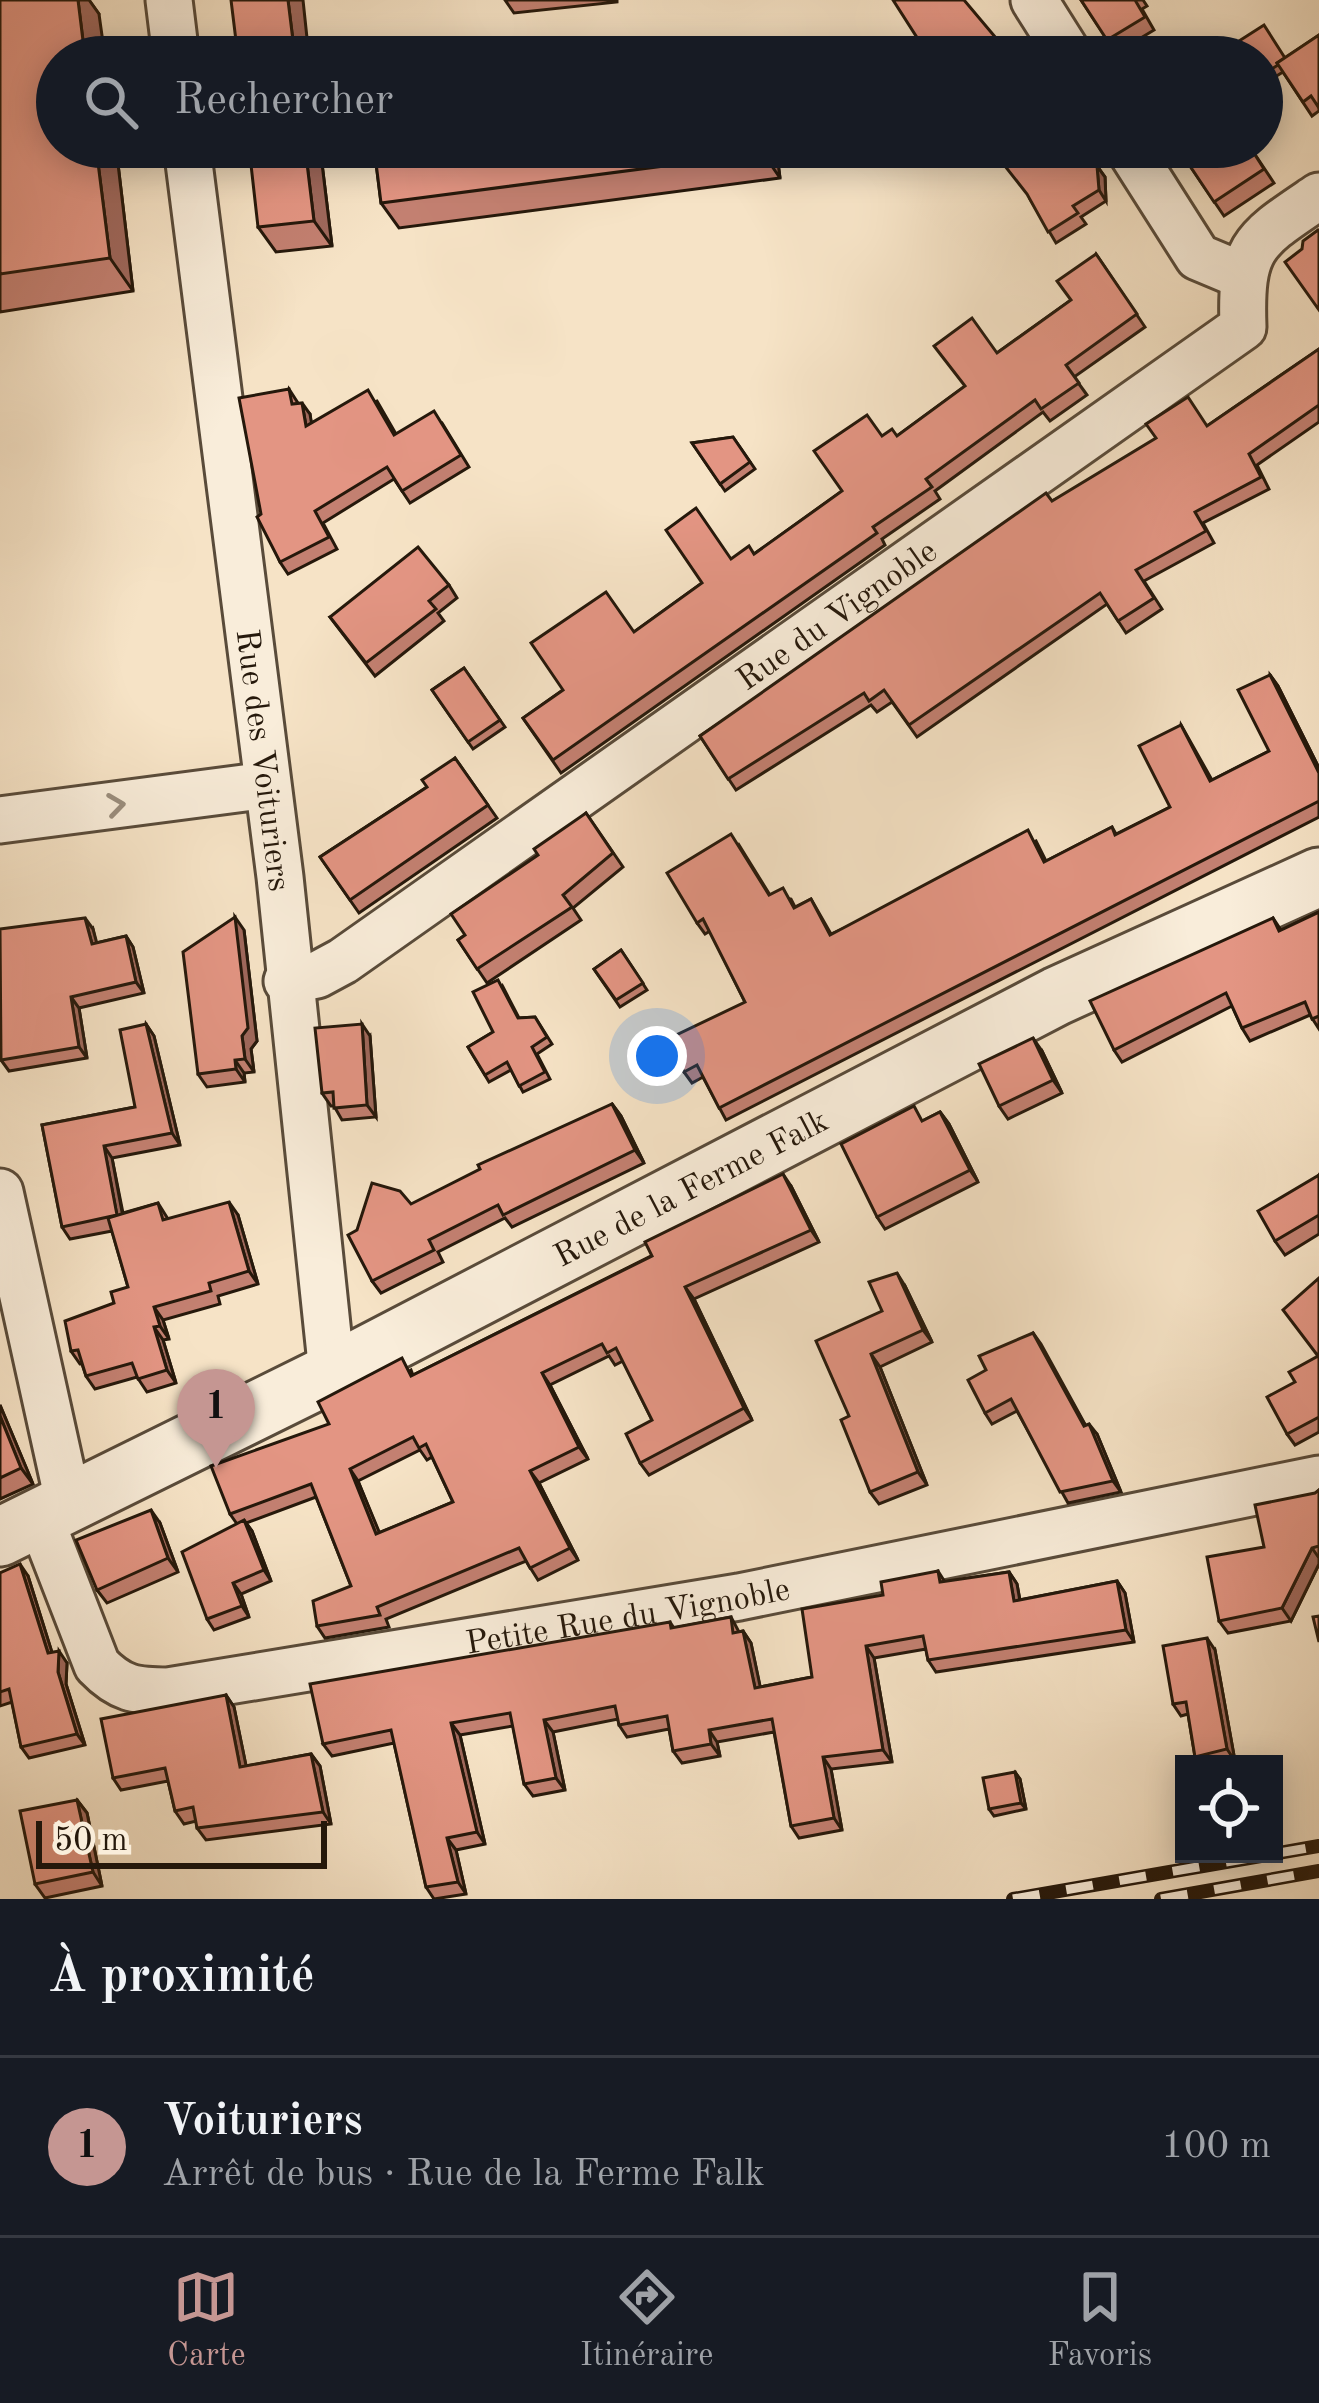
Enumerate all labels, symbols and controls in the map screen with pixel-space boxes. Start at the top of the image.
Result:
search box [36,36,1283,168]
icon: search [78,69,144,135]
text: Rechercher [174,79,393,124]
street label: Rue du Vignoble [732,535,944,698]
street label: Rue des Voituriers [229,627,294,893]
one-way arrow [106,793,126,819]
your location [627,1026,687,1086]
street label: Rue de la Ferme Falk [549,1105,834,1275]
pin: 1 [177,1369,255,1468]
street label: Petite Rue du Vignoble [463,1574,793,1662]
map controls [1175,1755,1283,1863]
button: locate [1175,1755,1283,1863]
scale bar [36,1815,327,1868]
text: 50 m [54,1825,128,1858]
text: À proximité [48,1952,315,2003]
text: Voituriers [162,2100,363,2145]
text: 1 [76,2127,98,2166]
text: 100 m [1161,2127,1271,2166]
text: Arrêt de bus · Rue de la Ferme Falk [162,2155,765,2194]
tab: Carte [167,2264,246,2377]
tab: Itinéraire [580,2264,714,2377]
tab: Favoris [1048,2264,1152,2377]

